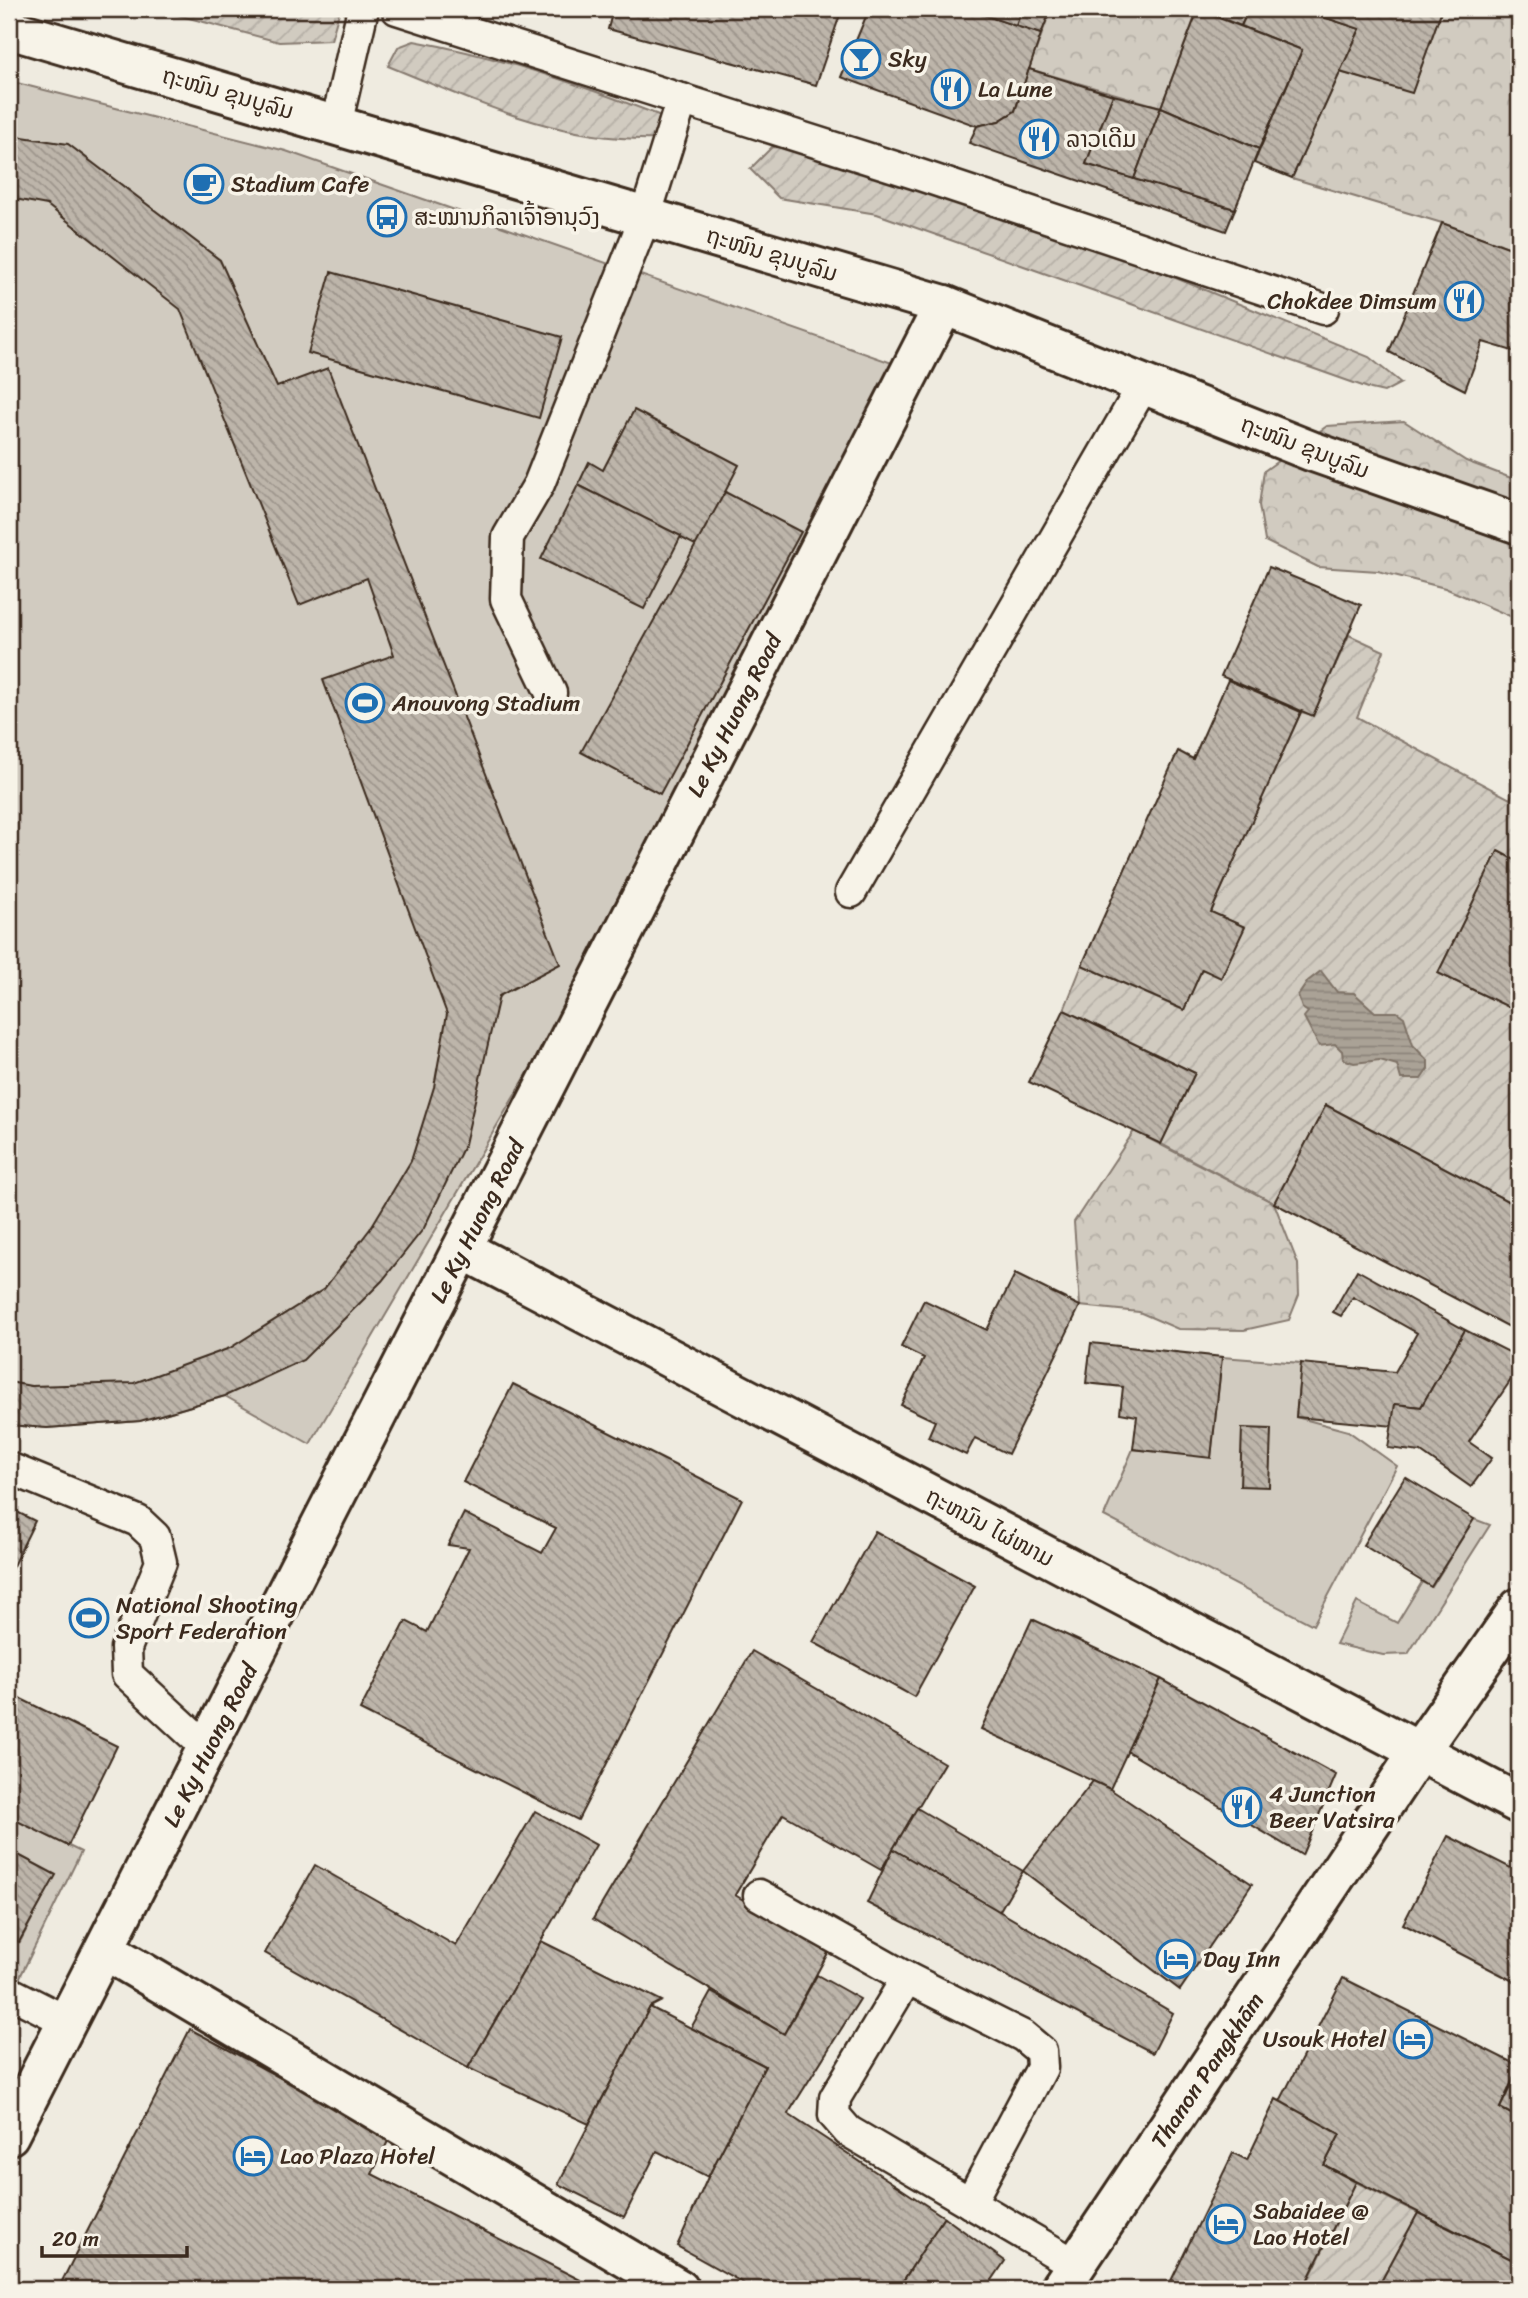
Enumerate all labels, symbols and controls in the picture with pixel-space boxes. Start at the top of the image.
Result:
bar icon: Sky [840,38,882,80]
place label: Sky [888,39,927,80]
street label: ຖະໜົນ ຂຸນບູລົມ [157,55,299,132]
restaurant icon: La Lune [930,68,972,110]
place label: La Lune [978,69,1053,110]
restaurant icon: ລາວເດີມ [1018,118,1060,160]
place label: ລາວເດີມ [1066,119,1137,160]
cafe icon: Stadium Cafe [183,163,225,205]
place label: Stadium Cafe [231,164,370,205]
bus stop icon: ສະໝານກິລາເຈົ້າອານຸວົງ [366,196,408,238]
place label: ສະໝານກິລາເຈົ້າອານຸວົງ [414,197,600,238]
street label: ຖະໜົນ ຂຸນບູລົມ [701,215,843,294]
restaurant icon: Chokdee Dimsum [1443,280,1485,322]
place label: Chokdee Dimsum [1267,281,1437,322]
street label: ຖະໜົນ ຂຸນບູລົມ [1234,404,1376,491]
street label: Le Ky Huong Road [675,624,794,805]
sports icon: Anouvong Stadium [344,682,386,724]
place label: Anouvong Stadium [391,683,580,724]
street label: Le Ky Huong Road [418,1130,537,1311]
street label: ຖະຫນົນ ໄຜ່ໜາມ [918,1476,1062,1579]
place label: National Shooting Sport Federation [116,1585,298,1652]
sports icon: National Shooting Sport Federation [68,1597,110,1639]
street label: Le Ky Huong Road [151,1654,270,1835]
place label: 4 Junction Beer Vatsira [1269,1774,1395,1841]
restaurant icon: 4 Junction Beer Vatsira [1221,1786,1263,1828]
hotel icon: Day Inn [1155,1938,1197,1980]
place label: Day Inn [1203,1939,1281,1980]
street label: Thanon Pangkhām [1140,1983,1275,2157]
hotel icon: Usouk Hotel [1392,2018,1434,2060]
place label: Usouk Hotel [1263,2019,1386,2060]
hotel icon: Lao Plaza Hotel [232,2135,274,2177]
place label: Lao Plaza Hotel [280,2136,435,2177]
place label: Sabaidee @ Lao Hotel [1253,2191,1369,2258]
hotel icon: Sabaidee @ Lao Hotel [1205,2203,1247,2245]
scale bar [42,2214,187,2258]
text: 20 m [52,2220,99,2258]

